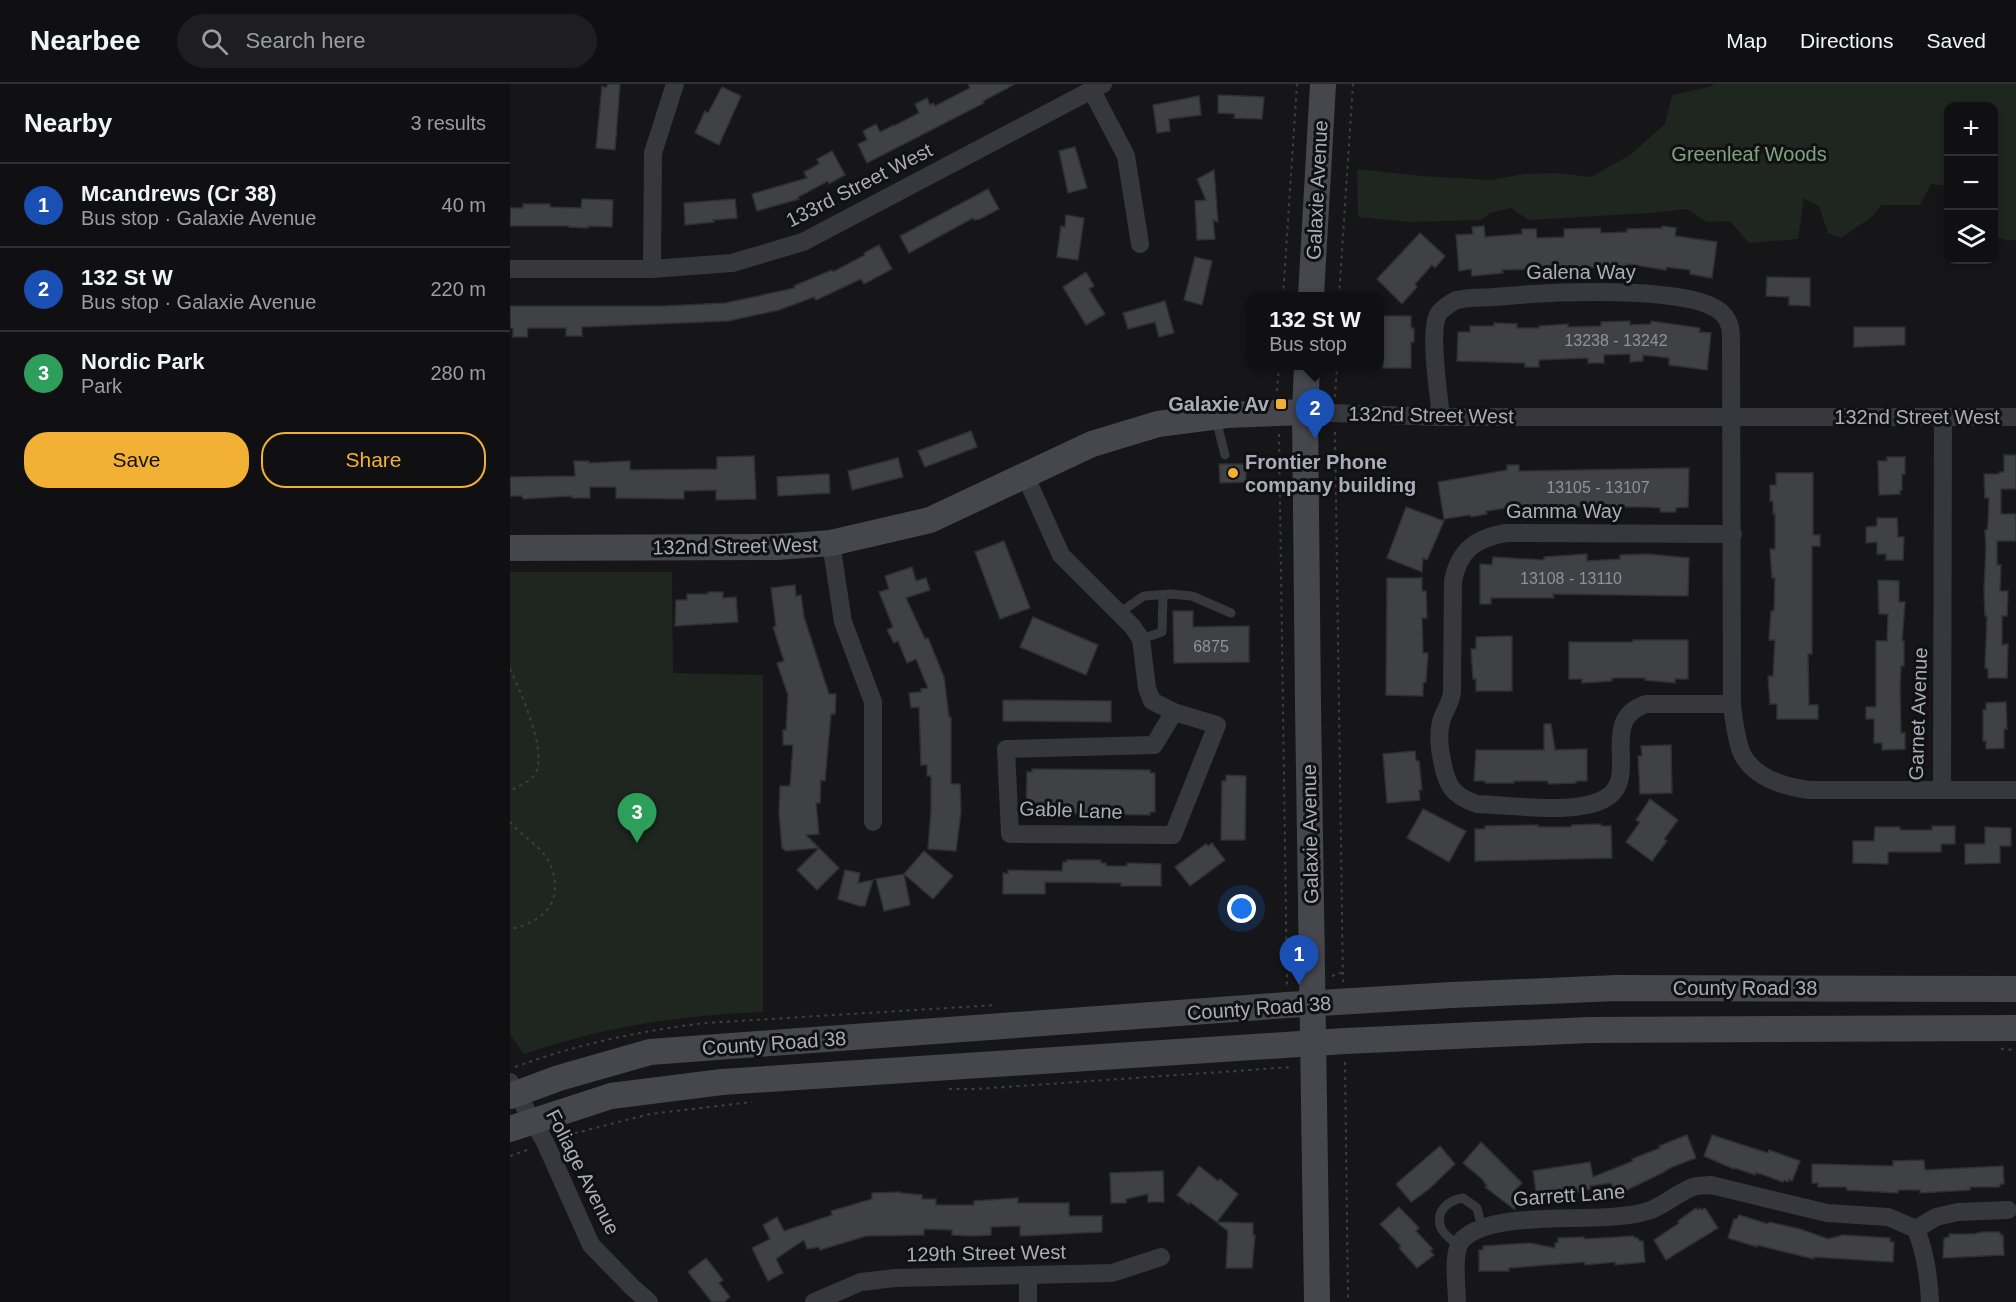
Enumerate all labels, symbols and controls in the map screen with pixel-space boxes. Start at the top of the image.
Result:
search box [177,14,597,68]
text: Nearbee [30,25,141,56]
icon: search [198,25,231,58]
text: Search here [246,28,365,53]
text: Map [1726,29,1767,52]
text: Directions [1800,29,1893,52]
text: Saved [1926,29,1986,52]
map controls [1944,102,1998,264]
button: + [1944,102,1998,156]
text: Nearby [24,108,112,138]
text: 3 results [410,112,486,134]
street label: Galaxie Avenue [1302,120,1332,260]
street label: 133rd Street West [782,138,936,231]
park label: Greenleaf Woods [1671,143,1827,165]
button: − [1944,156,1998,210]
text: Mcandrews (Cr 38) [81,181,277,206]
text: 1 [38,194,49,216]
text: 40 m [442,194,486,216]
text: Bus stop · Galaxie Avenue [81,207,316,229]
button: layers [1944,210,1998,264]
street label: Galena Way [1526,261,1636,283]
text: 132 St W [81,265,173,290]
text: 2 [38,278,49,300]
text: 220 m [430,278,486,300]
text: Bus stop · Galaxie Avenue [81,291,316,313]
popup [1246,292,1384,370]
text: 132 St W [1269,307,1361,332]
house number: 13238 - 13242 [1564,332,1668,349]
text: Bus stop [1269,333,1347,355]
text: Nordic Park [81,349,205,374]
text: 3 [38,362,49,384]
text: 280 m [430,362,486,384]
text: Park [81,375,122,397]
pin: 2 [1296,390,1334,439]
place label: Galaxie Av [1168,393,1270,415]
marker: Galaxie Av [1274,397,1288,411]
street label: 132nd Street West [1348,403,1514,427]
street label: 132nd Street West [1834,406,2000,428]
button: Save [24,432,249,488]
button: Share [261,432,486,488]
place label: Frontier Phone company building [1245,451,1416,496]
marker: Frontier Phone company building [1226,466,1240,480]
house number: 13105 - 13107 [1546,479,1650,496]
street label: Gamma Way [1506,500,1622,522]
street label: 132nd Street West [652,534,818,558]
house number: 13108 - 13110 [1520,570,1622,587]
house number: 6875 [1193,638,1229,655]
street label: Garnet Avenue [1905,647,1931,781]
street label: Galaxie Avenue [1298,764,1322,904]
pin: 3 [618,794,656,843]
street label: Gable Lane [1019,797,1123,823]
your location [1227,894,1256,923]
pin: 1 [1280,936,1318,985]
street label: County Road 38 [1673,977,1817,999]
street label: County Road 38 [1186,992,1332,1024]
street label: County Road 38 [701,1027,847,1059]
street label: Foliage Avenue [542,1106,624,1238]
street label: Garrett Lane [1512,1180,1626,1210]
street label: 129th Street West [906,1241,1066,1265]

